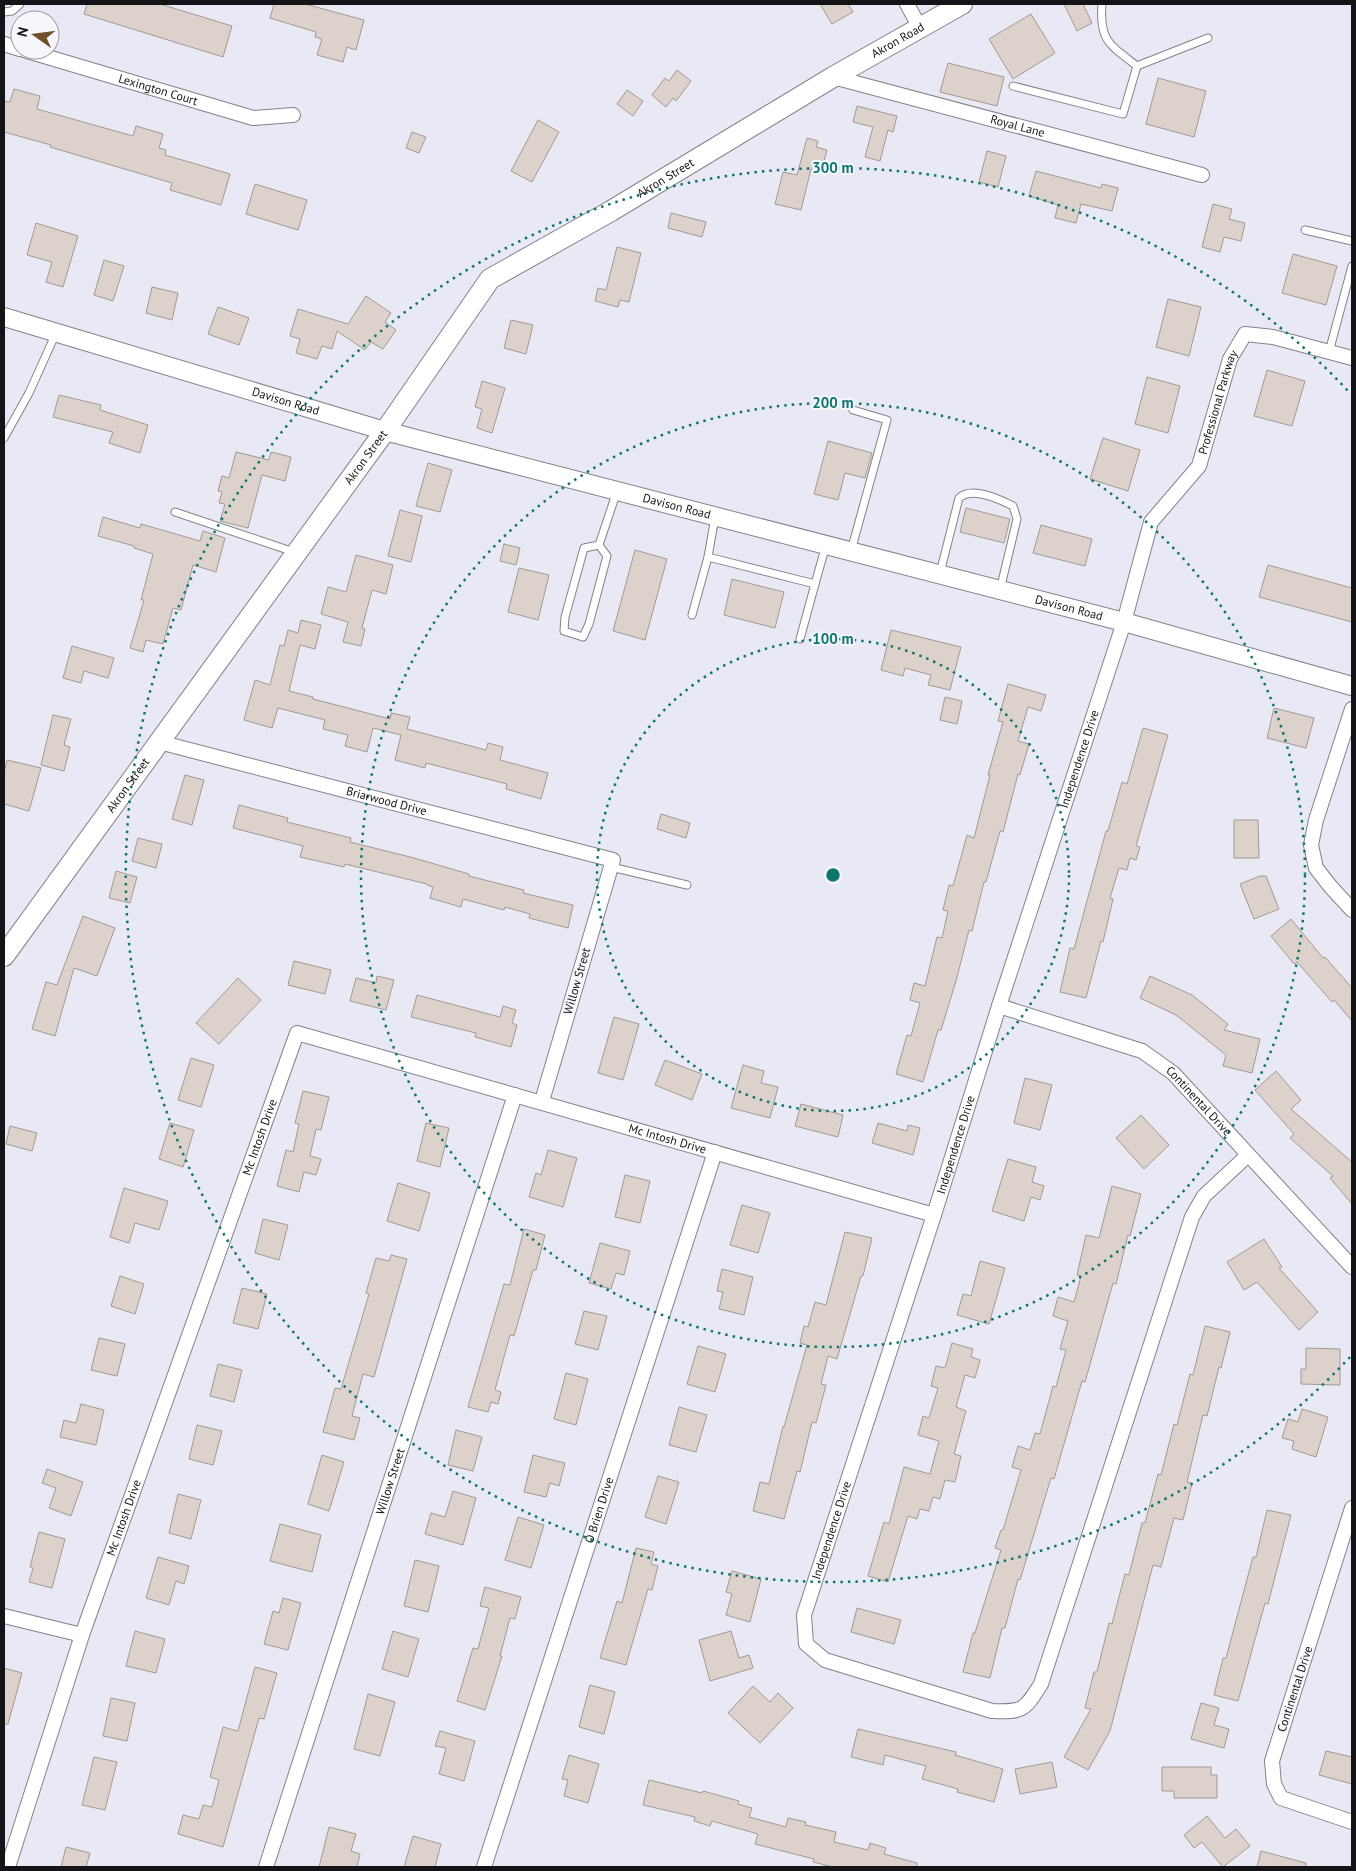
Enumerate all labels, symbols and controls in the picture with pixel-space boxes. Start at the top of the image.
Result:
north arrow [10,10,60,60]
street label: Akron Road [868,19,927,61]
text: N [13,25,32,38]
street label: Lexington Court [117,71,200,108]
street label: Royal Lane [989,111,1047,140]
street label: Akron Street [634,155,697,201]
text: 300 m [812,158,854,177]
street label: Professional Parkway [1195,347,1241,456]
street label: Davison Road [250,384,321,418]
text: 200 m [812,393,854,412]
street label: Akron Street [341,427,390,487]
street label: Davison Road [641,490,712,522]
street label: Davison Road [1033,591,1105,623]
text: 100 m [812,629,854,648]
street label: Independence Drive [1056,708,1102,810]
street label: Akron Street [103,755,152,815]
street label: Briarwood Drive [345,783,428,818]
centre of rings [824,866,842,884]
street label: Willow Street [560,946,593,1016]
street label: Continental Drive [1163,1063,1235,1139]
street label: Independence Drive [933,1094,978,1196]
street label: Mc Intosh Drive [239,1097,280,1177]
street label: Mc Intosh Drive [627,1120,708,1157]
street label: Willow Street [372,1446,408,1517]
street label: O Brien Drive [581,1475,616,1545]
street label: Mc Intosh Drive [103,1477,144,1558]
street label: Independence Drive [808,1479,854,1581]
street label: Continental Drive [1274,1644,1315,1734]

